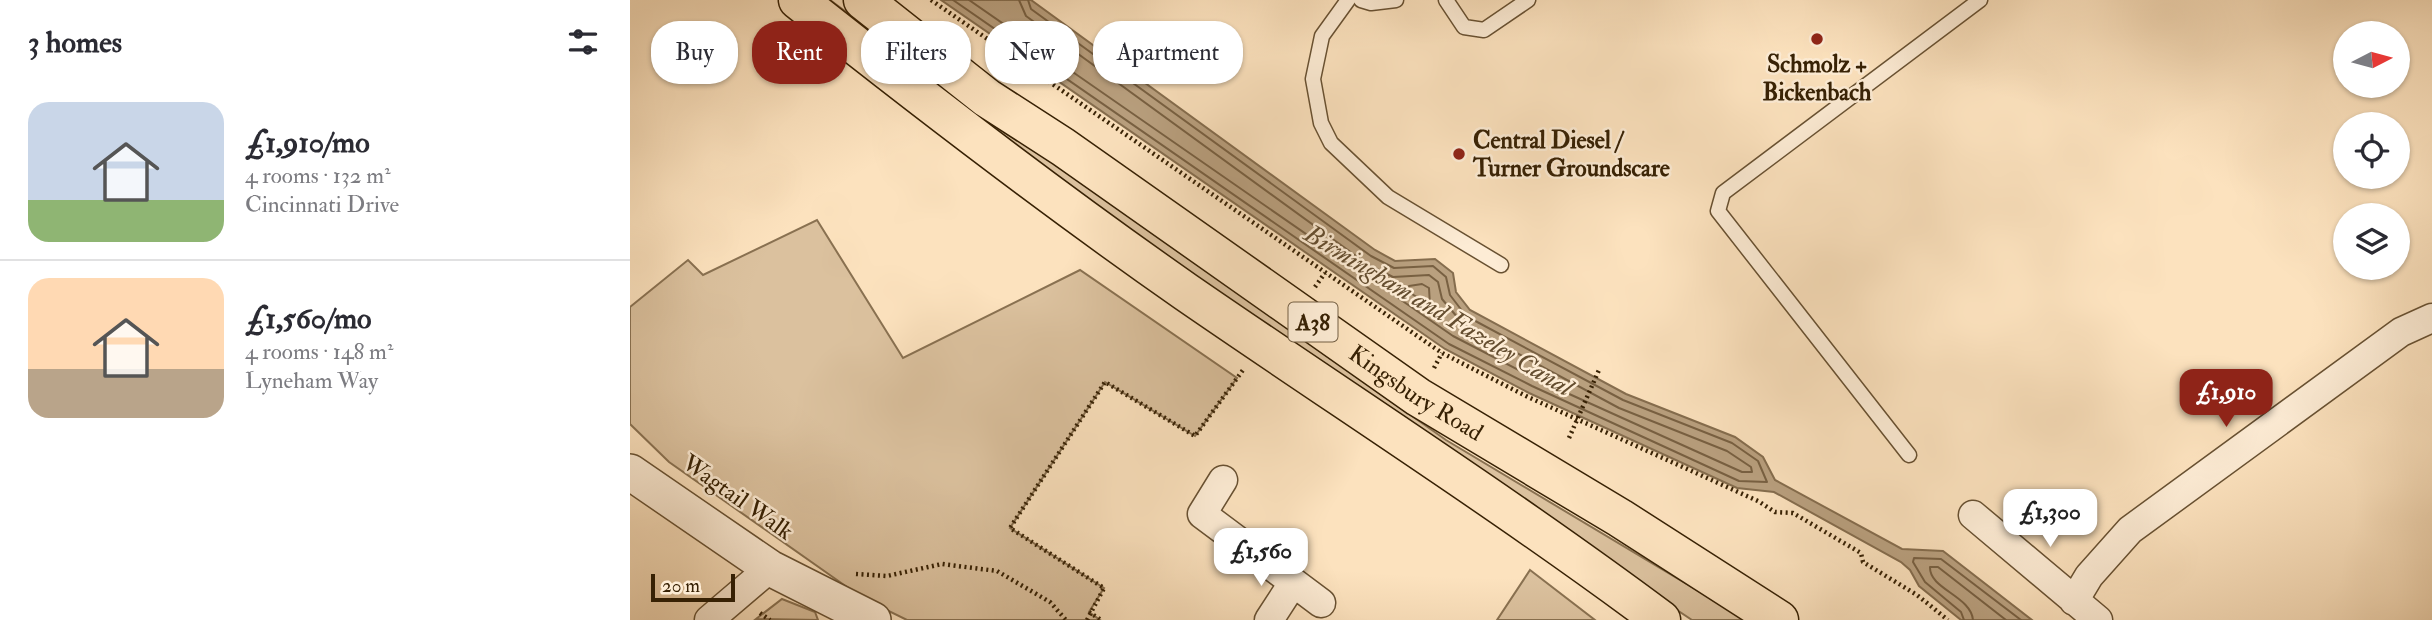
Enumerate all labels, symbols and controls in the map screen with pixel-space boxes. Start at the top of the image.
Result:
chip: Buy [651,21,738,84]
chip: Rent [752,21,847,84]
chip: Filters [861,21,971,84]
chip: New [985,21,1079,84]
chip: Apartment [1093,21,1243,84]
north arrow [2333,21,2410,98]
map controls [2333,21,2410,280]
icon: filters [564,23,602,61]
text: 3 homes [28,24,122,61]
marker: Schmolz + Bickenbach [1809,31,1825,47]
place label: Schmolz + Bickenbach [1763,49,1872,108]
button: locate [2333,112,2410,189]
text: £1,910/mo [245,124,370,161]
place label: Central Diesel / Turner Groundscare [1472,125,1670,184]
icon: home [84,130,168,214]
marker: Central Diesel / Turner Groundscare [1451,146,1467,162]
text: 4 rooms · 132 m² [245,161,391,190]
text: Cincinnati Drive [245,190,399,219]
button: layers [2333,203,2410,280]
water label: Birmingham and Fazeley Canal [1297,217,1580,405]
text: £1,560/mo [245,300,372,337]
road number: A38 [1288,302,1338,342]
icon: home [84,306,168,390]
text: 4 rooms · 148 m² [245,337,393,366]
street label: Kingsbury Road [1343,338,1489,449]
text: Lyneham Way [245,366,378,395]
pin: £1,910 [2169,370,2283,429]
text: £1,910 [2196,377,2256,406]
street label: Wagtail Walk [675,447,800,547]
pin: £1,300 [1993,490,2107,549]
text: £1,300 [2019,497,2081,526]
pin: £1,560 [1204,528,1318,588]
text: £1,560 [1230,536,1292,565]
scale bar [651,571,735,603]
text: 20 m [662,574,700,598]

